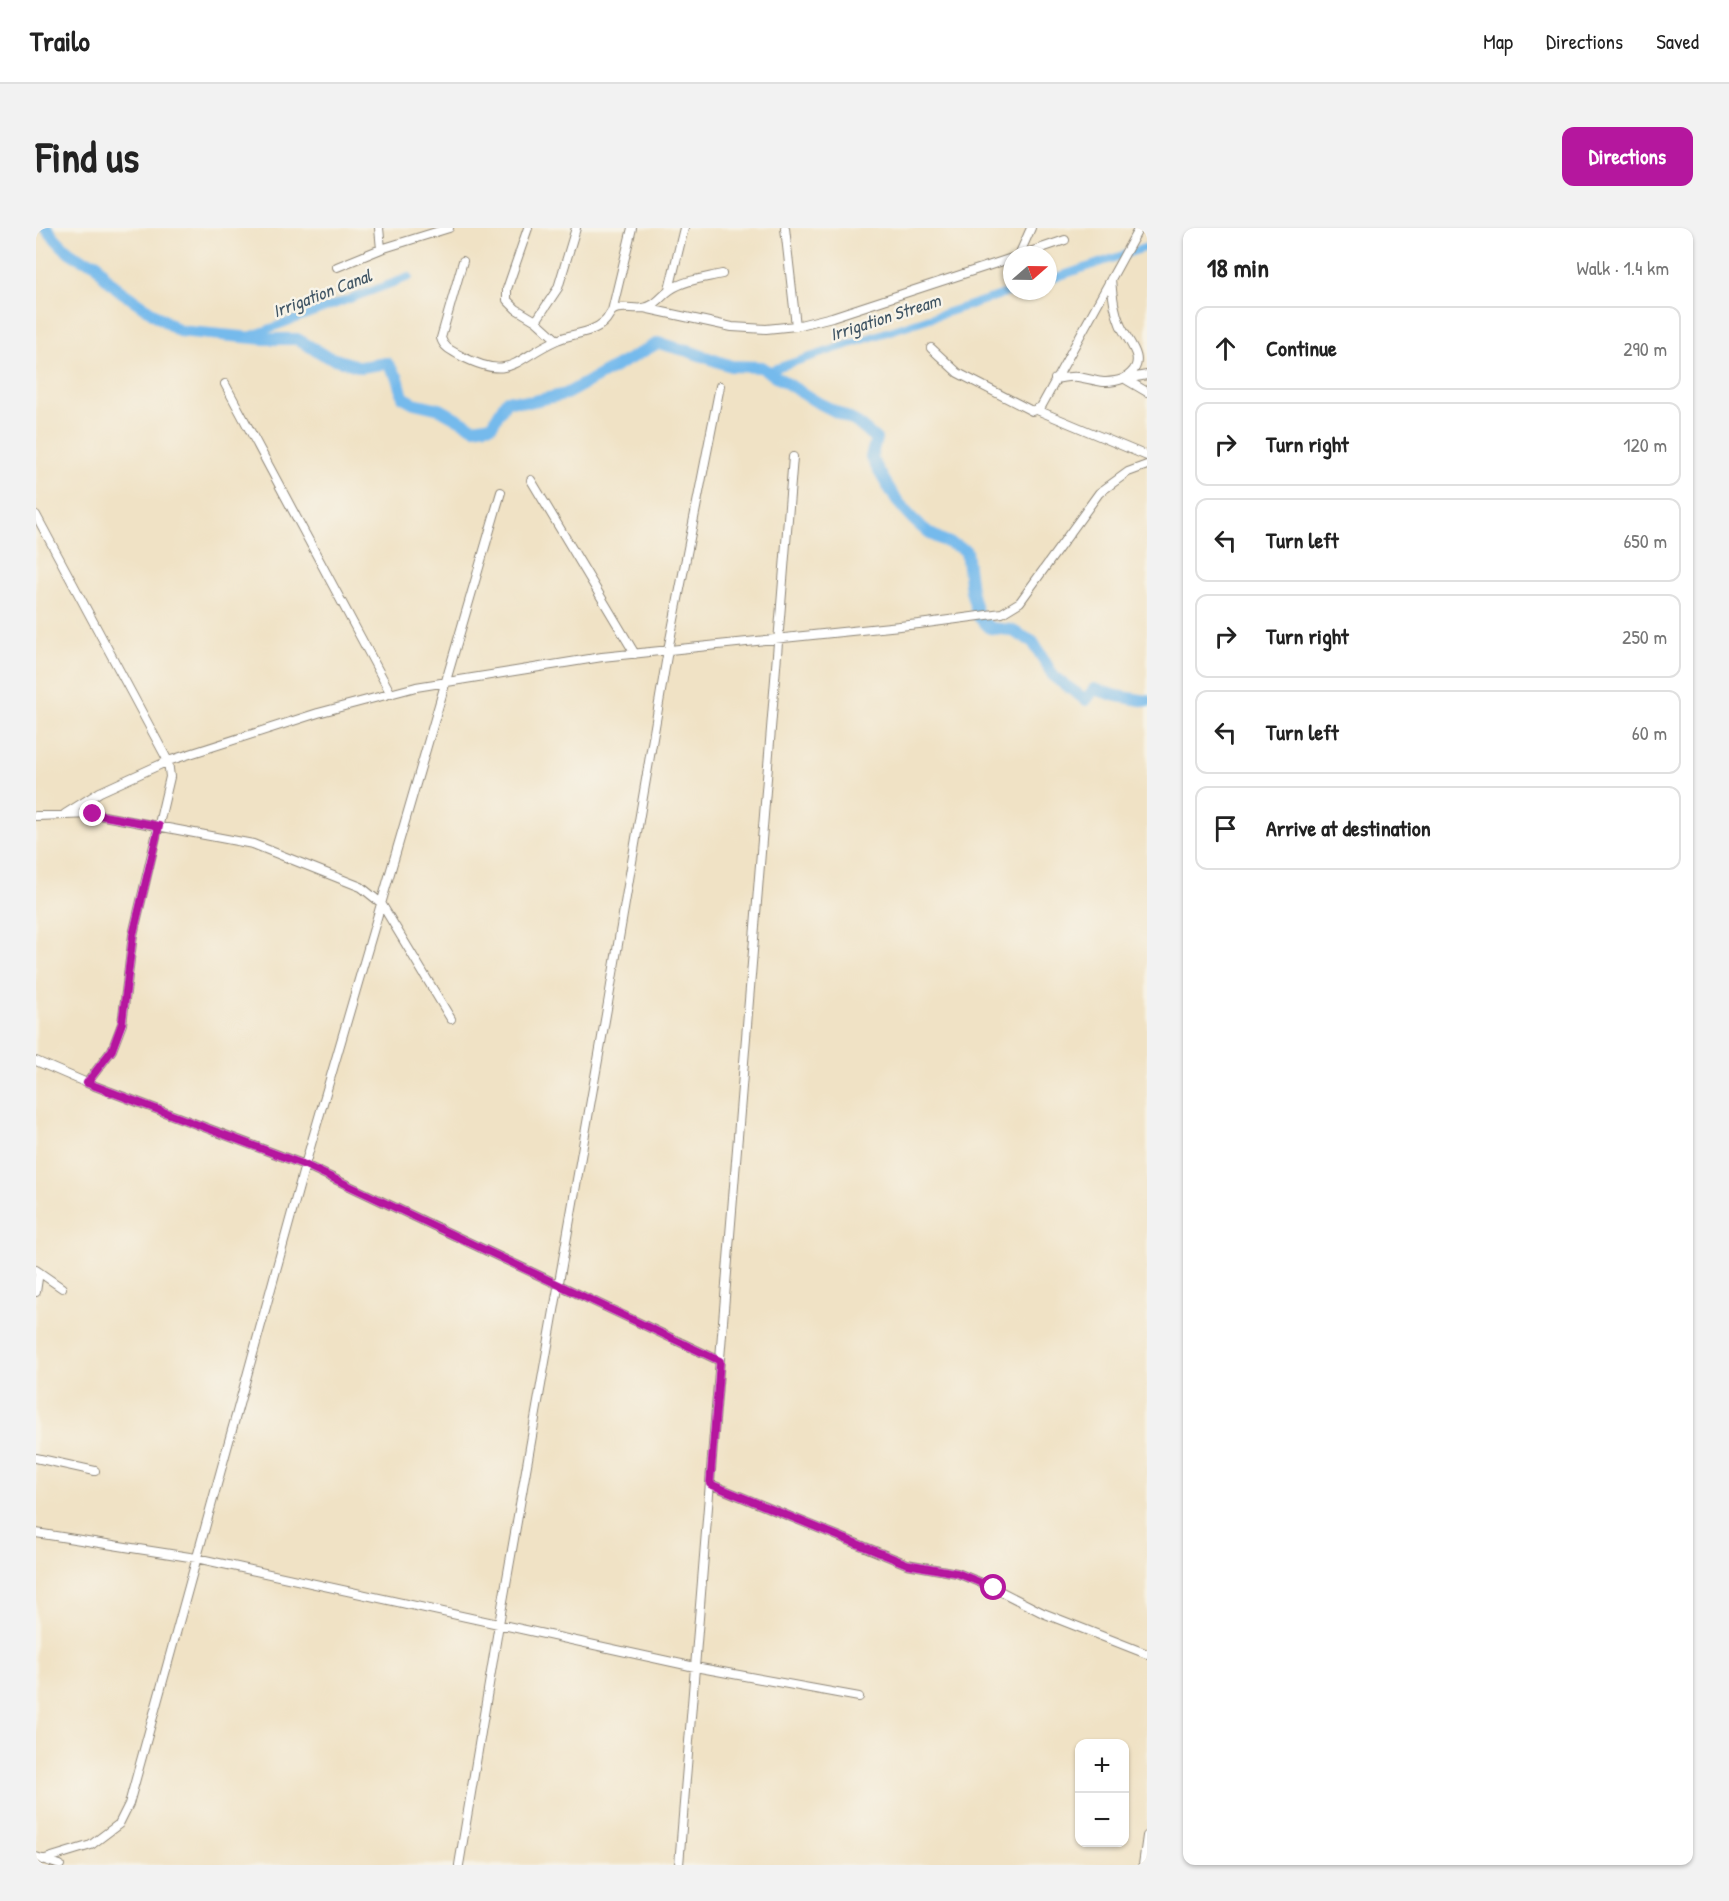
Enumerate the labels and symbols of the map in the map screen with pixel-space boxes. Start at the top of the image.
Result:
north arrow [1003,246,1057,300]
water label: Irrigation Canal [269,262,376,323]
water label: Irrigation Stream [827,287,944,347]
route end [79,800,105,826]
route start [980,1574,1006,1600]

